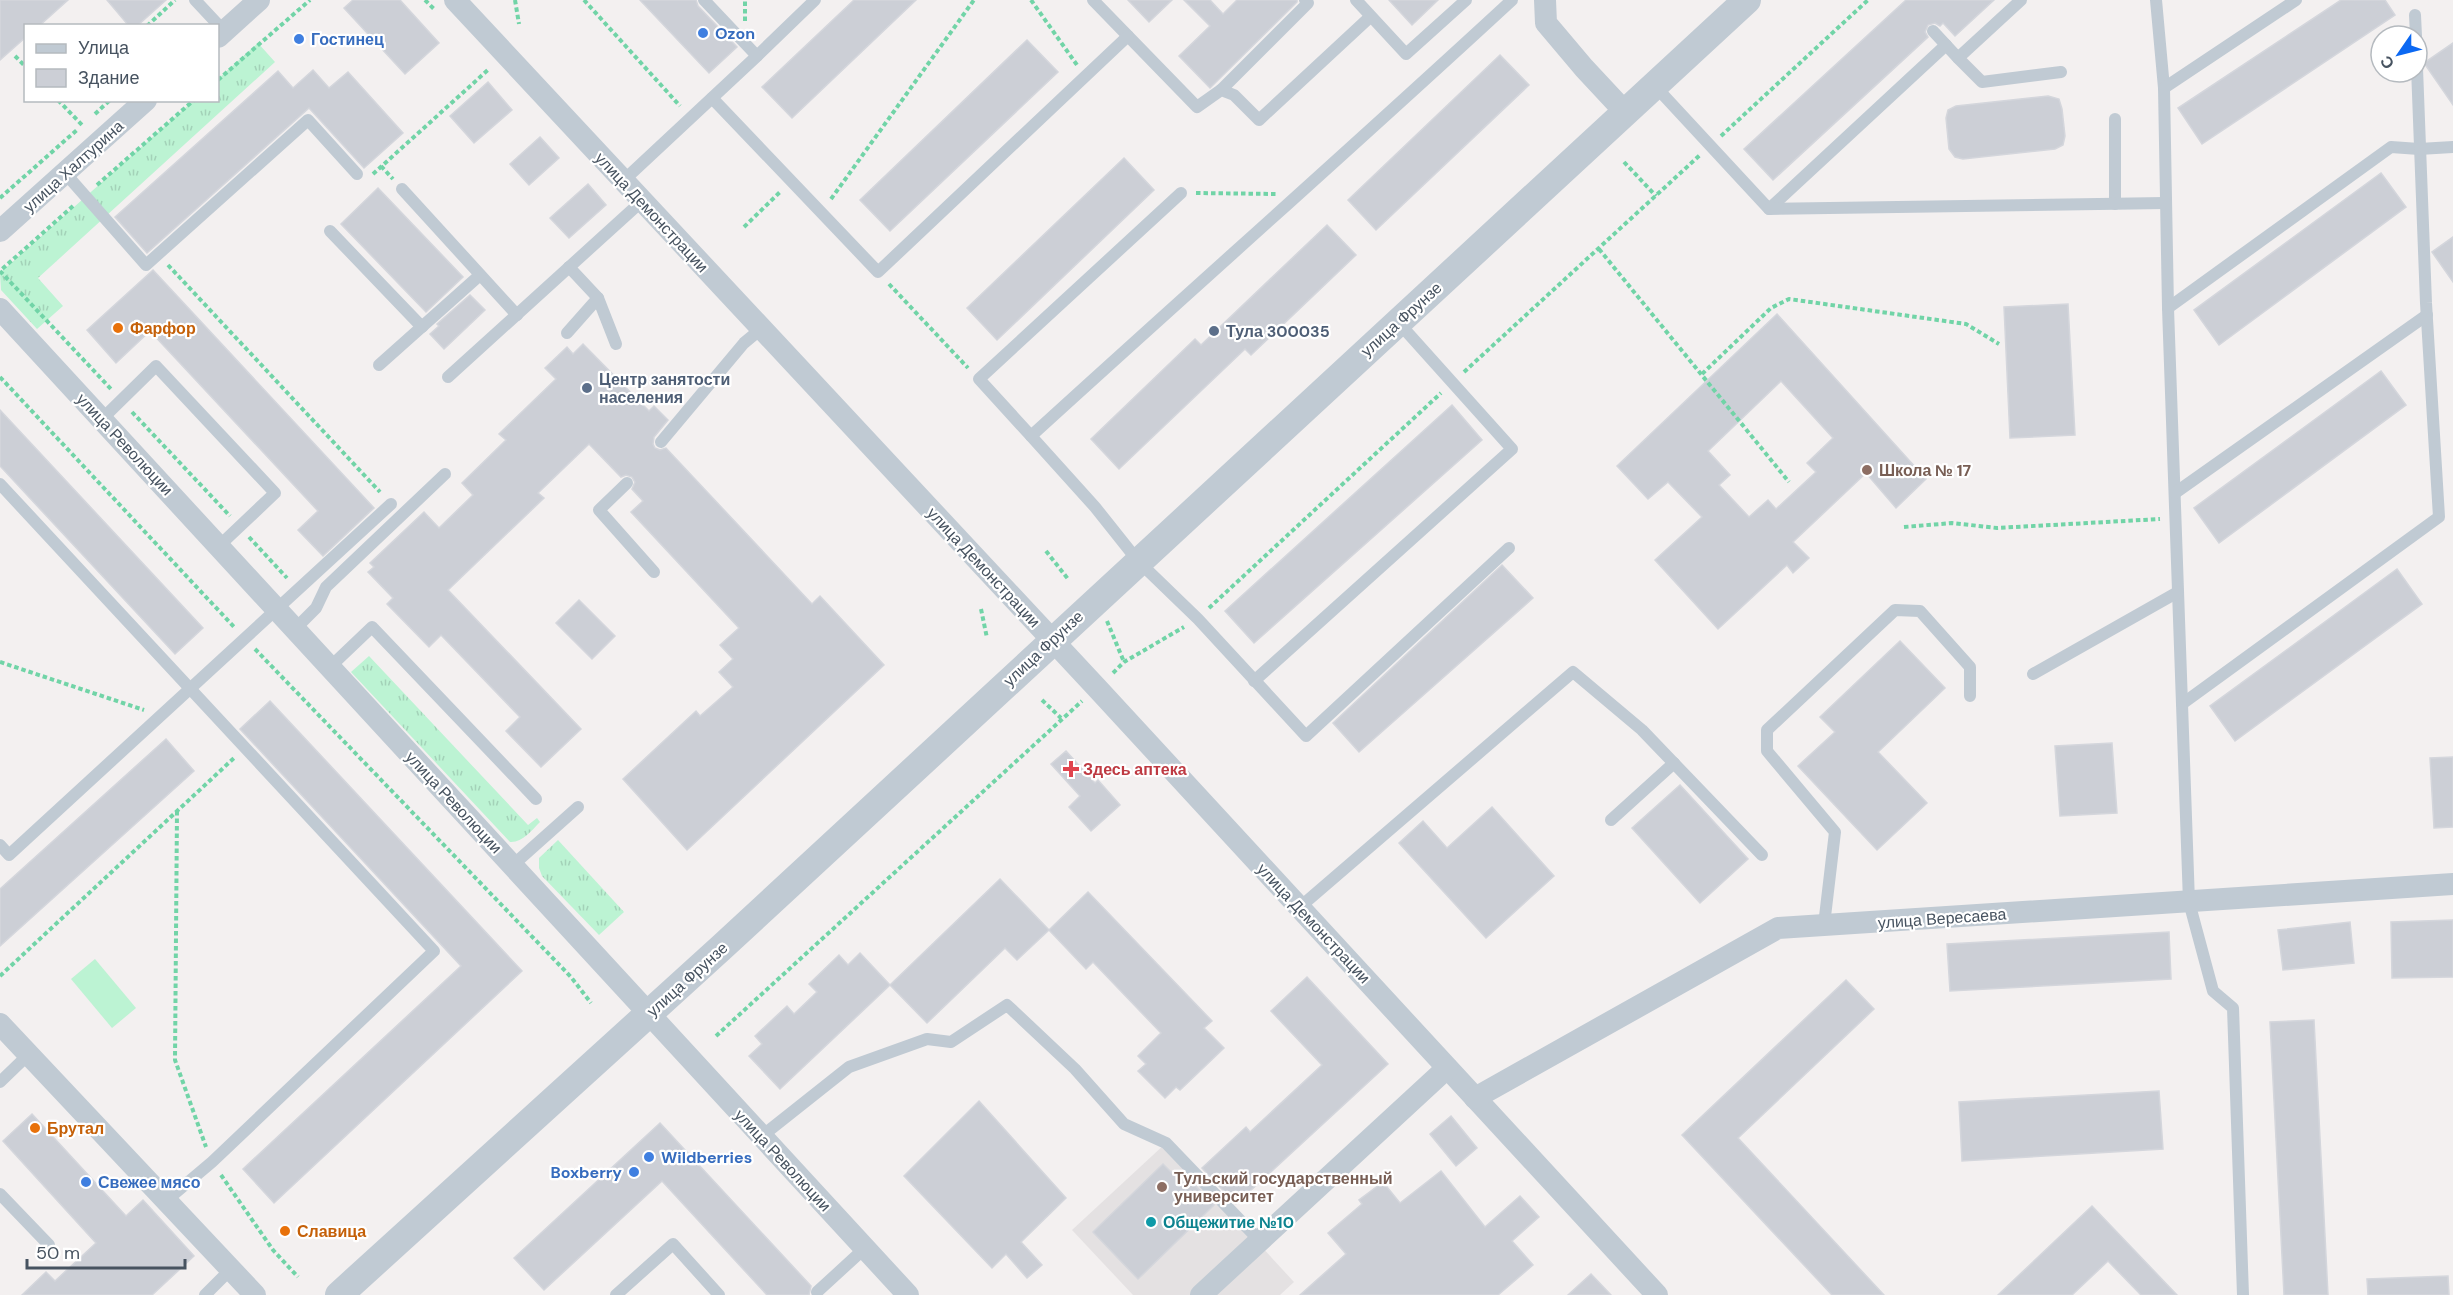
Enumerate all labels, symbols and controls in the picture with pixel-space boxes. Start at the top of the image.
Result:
place label: Ozon [715,23,755,44]
legend [24,24,219,102]
north arrow [2369,24,2429,84]
marker: Ozon [696,26,710,40]
place label: Гостинец [311,29,384,50]
marker: Гостинец [292,32,306,46]
text: Улица [78,36,130,60]
text: С [2375,51,2399,73]
text: Здание [78,66,139,90]
street label: улица Халтурина [19,116,128,217]
street label: улица Демонстрации [590,148,713,277]
street label: улица Фрунзе [1356,277,1446,361]
place label: Фарфор [130,318,196,339]
marker: Фарфор [111,321,125,335]
place label: Тула 300035 [1226,321,1330,342]
marker: Тула 300035 [1207,324,1221,338]
place label: Центр занятости населения [599,369,730,408]
marker: Центр занятости населения [580,381,594,395]
street label: улица Революции [72,389,177,500]
place label: Школа № 17 [1879,460,1971,481]
marker: Школа № 17 [1860,463,1874,477]
street label: улица Демонстрации [922,503,1045,632]
street label: улица Фрунзе [999,606,1088,691]
street label: улица Революции [401,747,506,858]
place label: Здесь аптека [1083,759,1187,780]
marker: Здесь аптека [1064,762,1078,776]
street label: улица Демонстрации [1252,859,1375,988]
street label: улица Вересаева [1877,904,2007,933]
street label: улица Фрунзе [642,937,732,1021]
street label: улица Революции [730,1105,835,1216]
place label: Брутал [47,1118,104,1139]
marker: Брутал [28,1121,42,1135]
place label: Wildberries [661,1147,752,1168]
marker: Wildberries [642,1150,656,1164]
place label: Boxberry [550,1162,622,1183]
marker: Boxberry [627,1165,641,1179]
place label: Тульский государственный университет [1174,1168,1393,1207]
place label: Свежее мясо [98,1172,201,1193]
marker: Свежее мясо [79,1175,93,1189]
marker: Тульский государственный университет [1155,1180,1169,1194]
place label: Общежитие №10 [1163,1212,1294,1233]
marker: Общежитие №10 [1144,1215,1158,1229]
place label: Славица [297,1221,366,1242]
marker: Славица [278,1224,292,1238]
scale bar [27,1232,184,1270]
text: 50 m [36,1241,80,1265]

